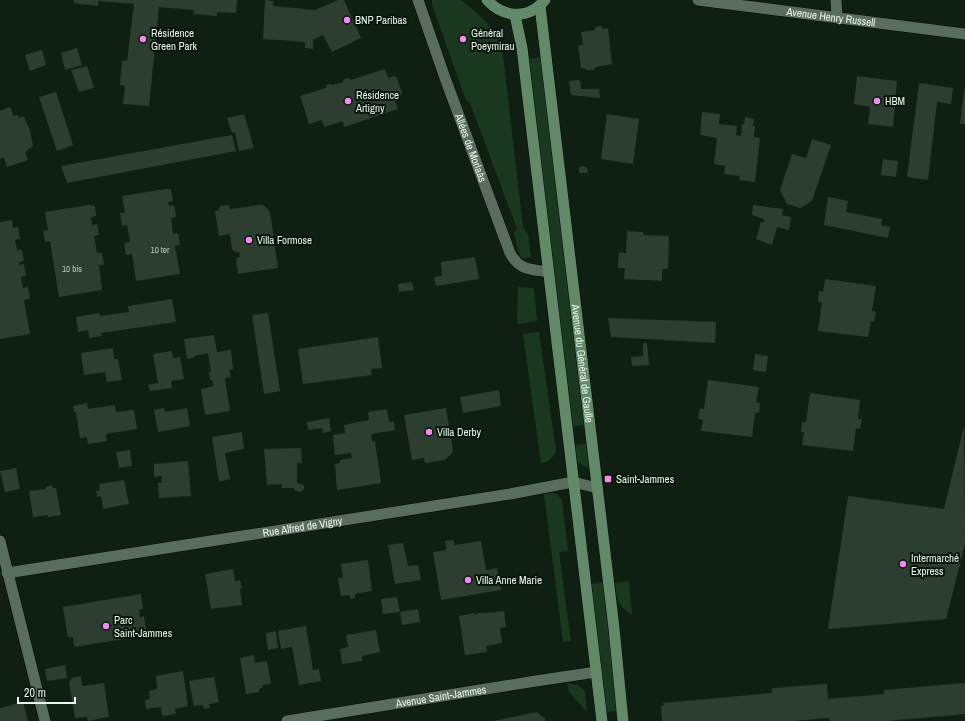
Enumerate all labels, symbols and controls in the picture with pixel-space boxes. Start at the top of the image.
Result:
street label: Avenue Henry Russell [785,4,876,30]
place label: BNP Paribas [355,13,407,27]
marker: BNP Paribas [342,15,352,25]
place label: Résidence Green Park [151,26,198,53]
place label: Général Poeymirau [471,26,515,53]
marker: Résidence Green Park [138,34,148,44]
marker: Général Poeymirau [458,34,468,44]
place label: Résidence Artigny [355,88,399,115]
place label: HBM [885,94,905,108]
marker: Résidence Artigny [343,96,353,106]
marker: HBM [872,96,882,106]
street label: Allées de Morlaàs [451,111,490,184]
place label: Villa Formose [257,233,312,247]
marker: Villa Formose [244,235,254,245]
house number: 10 ter [151,244,170,256]
house number: 10 bis [62,263,82,275]
street label: Avenue du Général de Gaulle [568,303,597,423]
place label: Villa Derby [437,425,481,439]
marker: Villa Derby [424,427,434,437]
place label: Saint-Jammes [616,472,675,486]
marker: Saint-Jammes [603,474,613,484]
street label: Rue Alfred de Vigny [262,513,344,540]
place label: Intermarché Express [911,551,959,578]
marker: Intermarché Express [898,559,908,569]
place label: Villa Anne Marie [476,573,542,587]
marker: Villa Anne Marie [463,575,473,585]
place label: Parc Saint-Jammes [114,613,173,640]
marker: Parc Saint-Jammes [101,621,111,631]
scale bar [18,679,75,705]
street label: Avenue Saint-Jammes [394,682,488,711]
text: 20 m [24,685,46,701]

